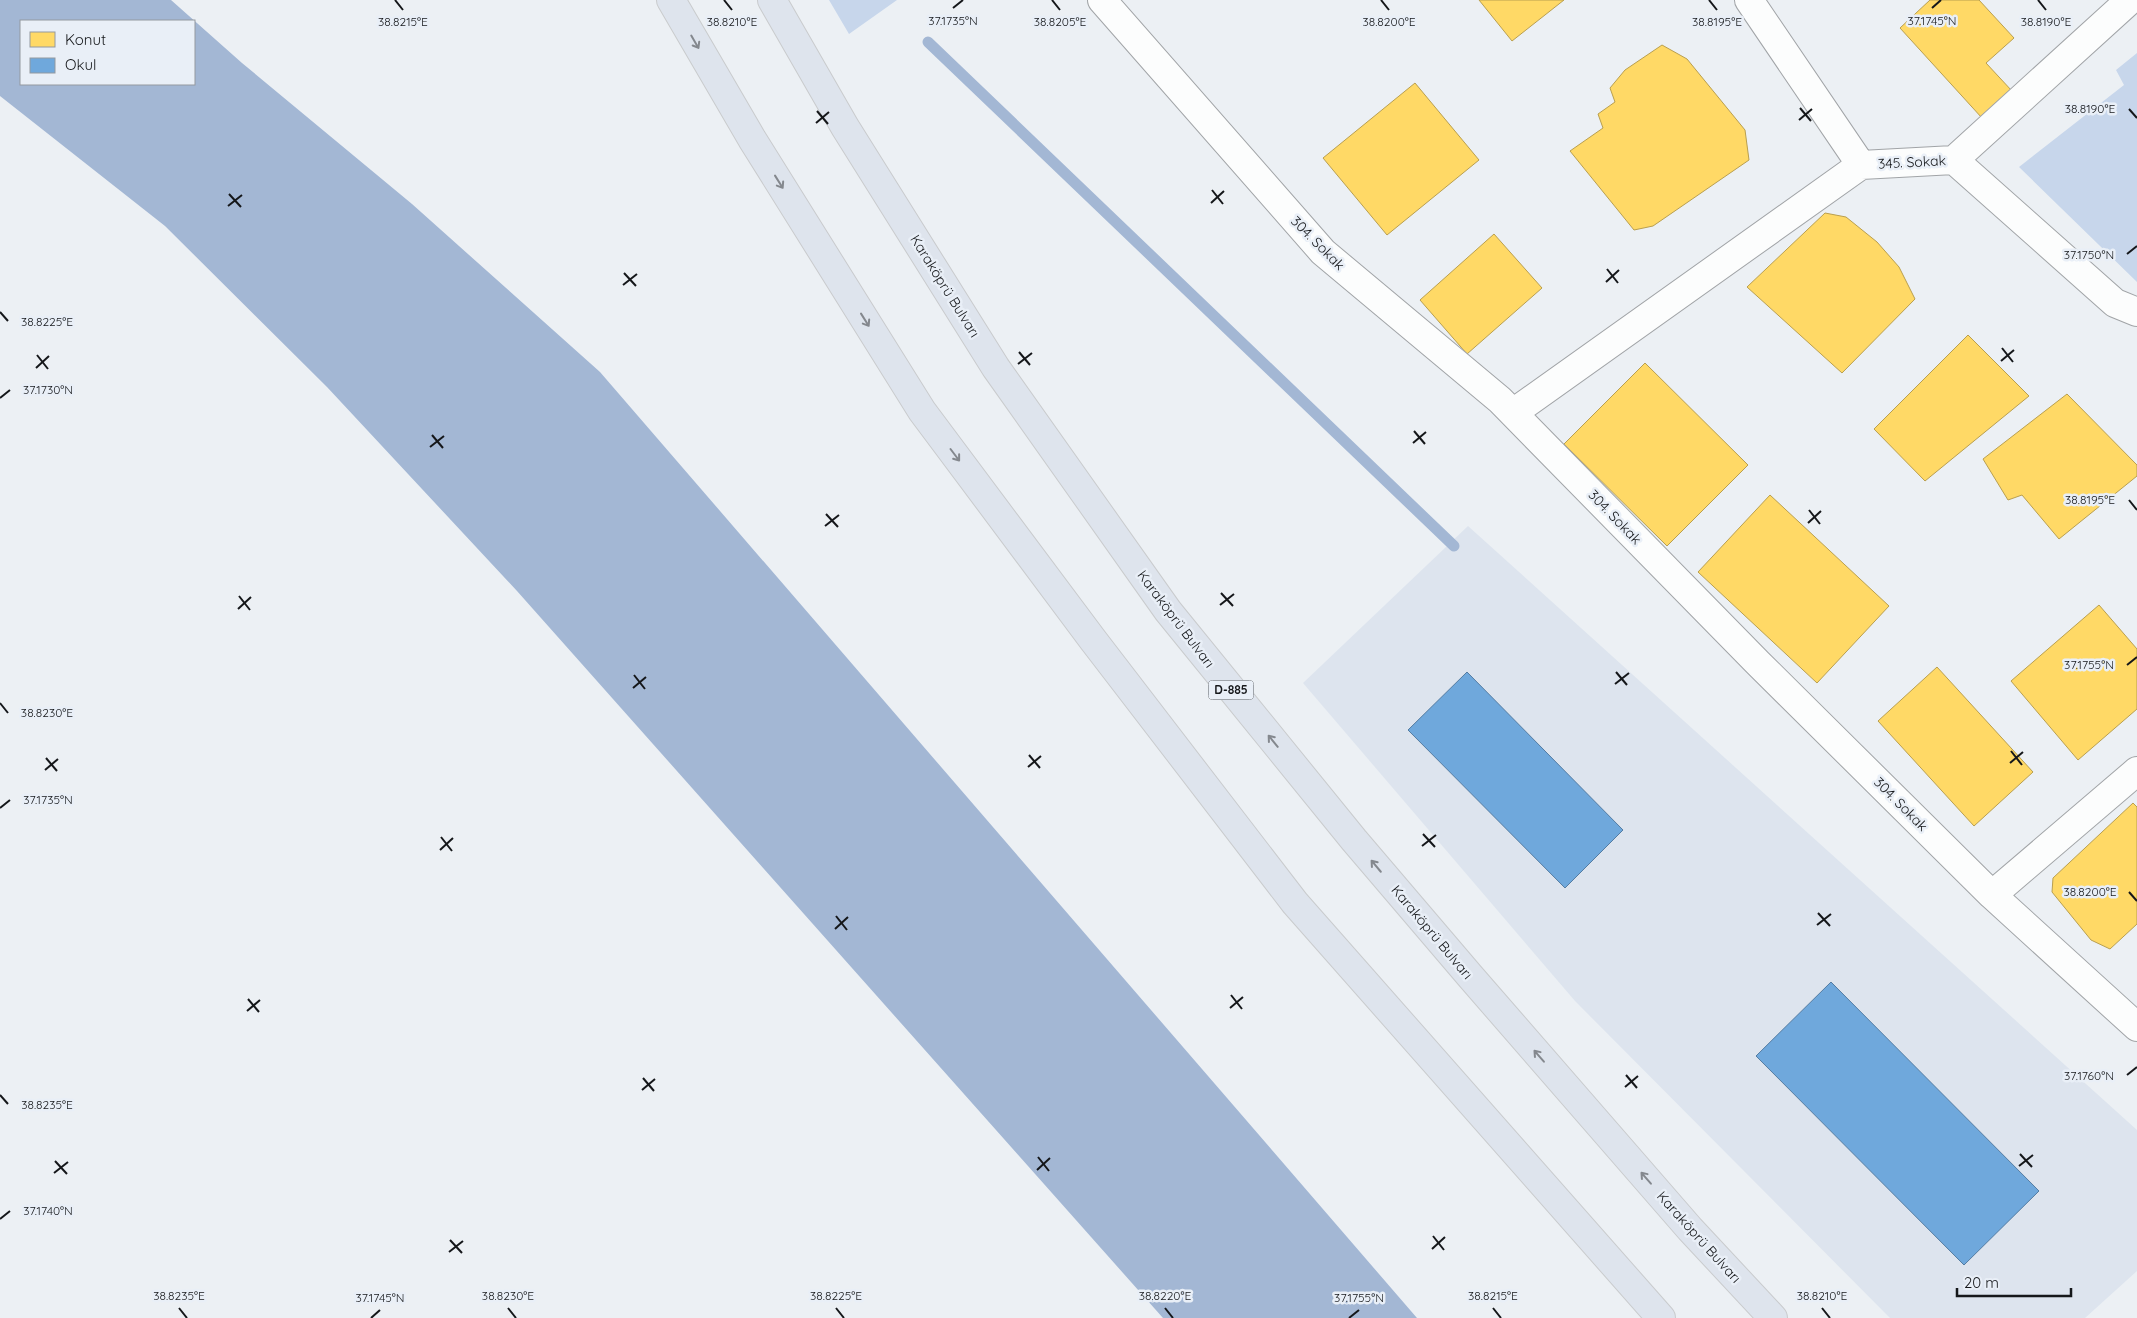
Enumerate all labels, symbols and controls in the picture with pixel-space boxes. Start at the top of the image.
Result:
text: 37.1735°N [928,13,978,28]
text: 37.1745°N [1907,13,1957,28]
text: 38.8215°E [378,14,428,29]
text: 38.8210°E [707,14,757,29]
text: 38.8205°E [1034,14,1086,29]
text: 38.8200°E [1362,14,1416,29]
text: 38.8195°E [1692,14,1742,29]
text: 38.8190°E [2021,14,2071,29]
legend [20,20,195,85]
text: Konut [65,30,106,49]
one-way arrow [691,35,701,49]
text: Okul [65,55,96,74]
text: 38.8190°E [2065,101,2115,116]
street label: 345. Sokak [1877,151,1947,173]
one-way arrow [774,174,784,188]
street label: 304. Sokak [1287,212,1349,274]
street label: Karaköprü Bulvarı [906,231,984,341]
text: 37.1750°N [2064,247,2114,262]
one-way arrow [860,312,870,326]
text: 38.8225°E [21,314,73,329]
text: 37.1730°N [23,382,73,397]
one-way arrow [949,448,960,461]
street label: 304. Sokak [1585,486,1645,548]
text: 38.8195°E [2065,492,2115,507]
street label: Karaköprü Bulvarı [1133,567,1219,671]
text: 37.1755°N [2064,657,2114,672]
road number: D-885 [1208,680,1254,700]
text: 38.8230°E [21,705,73,720]
one-way arrow [1268,735,1279,748]
street label: 304. Sokak [1870,773,1932,835]
text: 37.1735°N [23,792,73,807]
one-way arrow [1371,860,1382,873]
street label: Karaköprü Bulvarı [1387,881,1477,983]
text: 38.8200°E [2063,884,2117,899]
one-way arrow [1533,1049,1545,1062]
text: 37.1760°N [2064,1068,2114,1083]
text: 38.8235°E [21,1097,73,1112]
one-way arrow [1640,1172,1652,1185]
street label: Karaköprü Bulvarı [1653,1187,1745,1287]
text: 37.1740°N [23,1203,73,1218]
scale bar [1957,1266,2071,1298]
text: 20 m [1964,1273,1999,1292]
text: 38.8235°E [153,1288,205,1303]
text: 38.8230°E [482,1288,534,1303]
text: 38.8225°E [810,1288,862,1303]
text: 38.8220°E [1139,1288,1192,1303]
text: 38.8215°E [1468,1288,1518,1303]
text: 38.8210°E [1797,1288,1847,1303]
text: 37.1745°N [355,1290,405,1305]
text: 37.1755°N [1334,1290,1384,1305]

